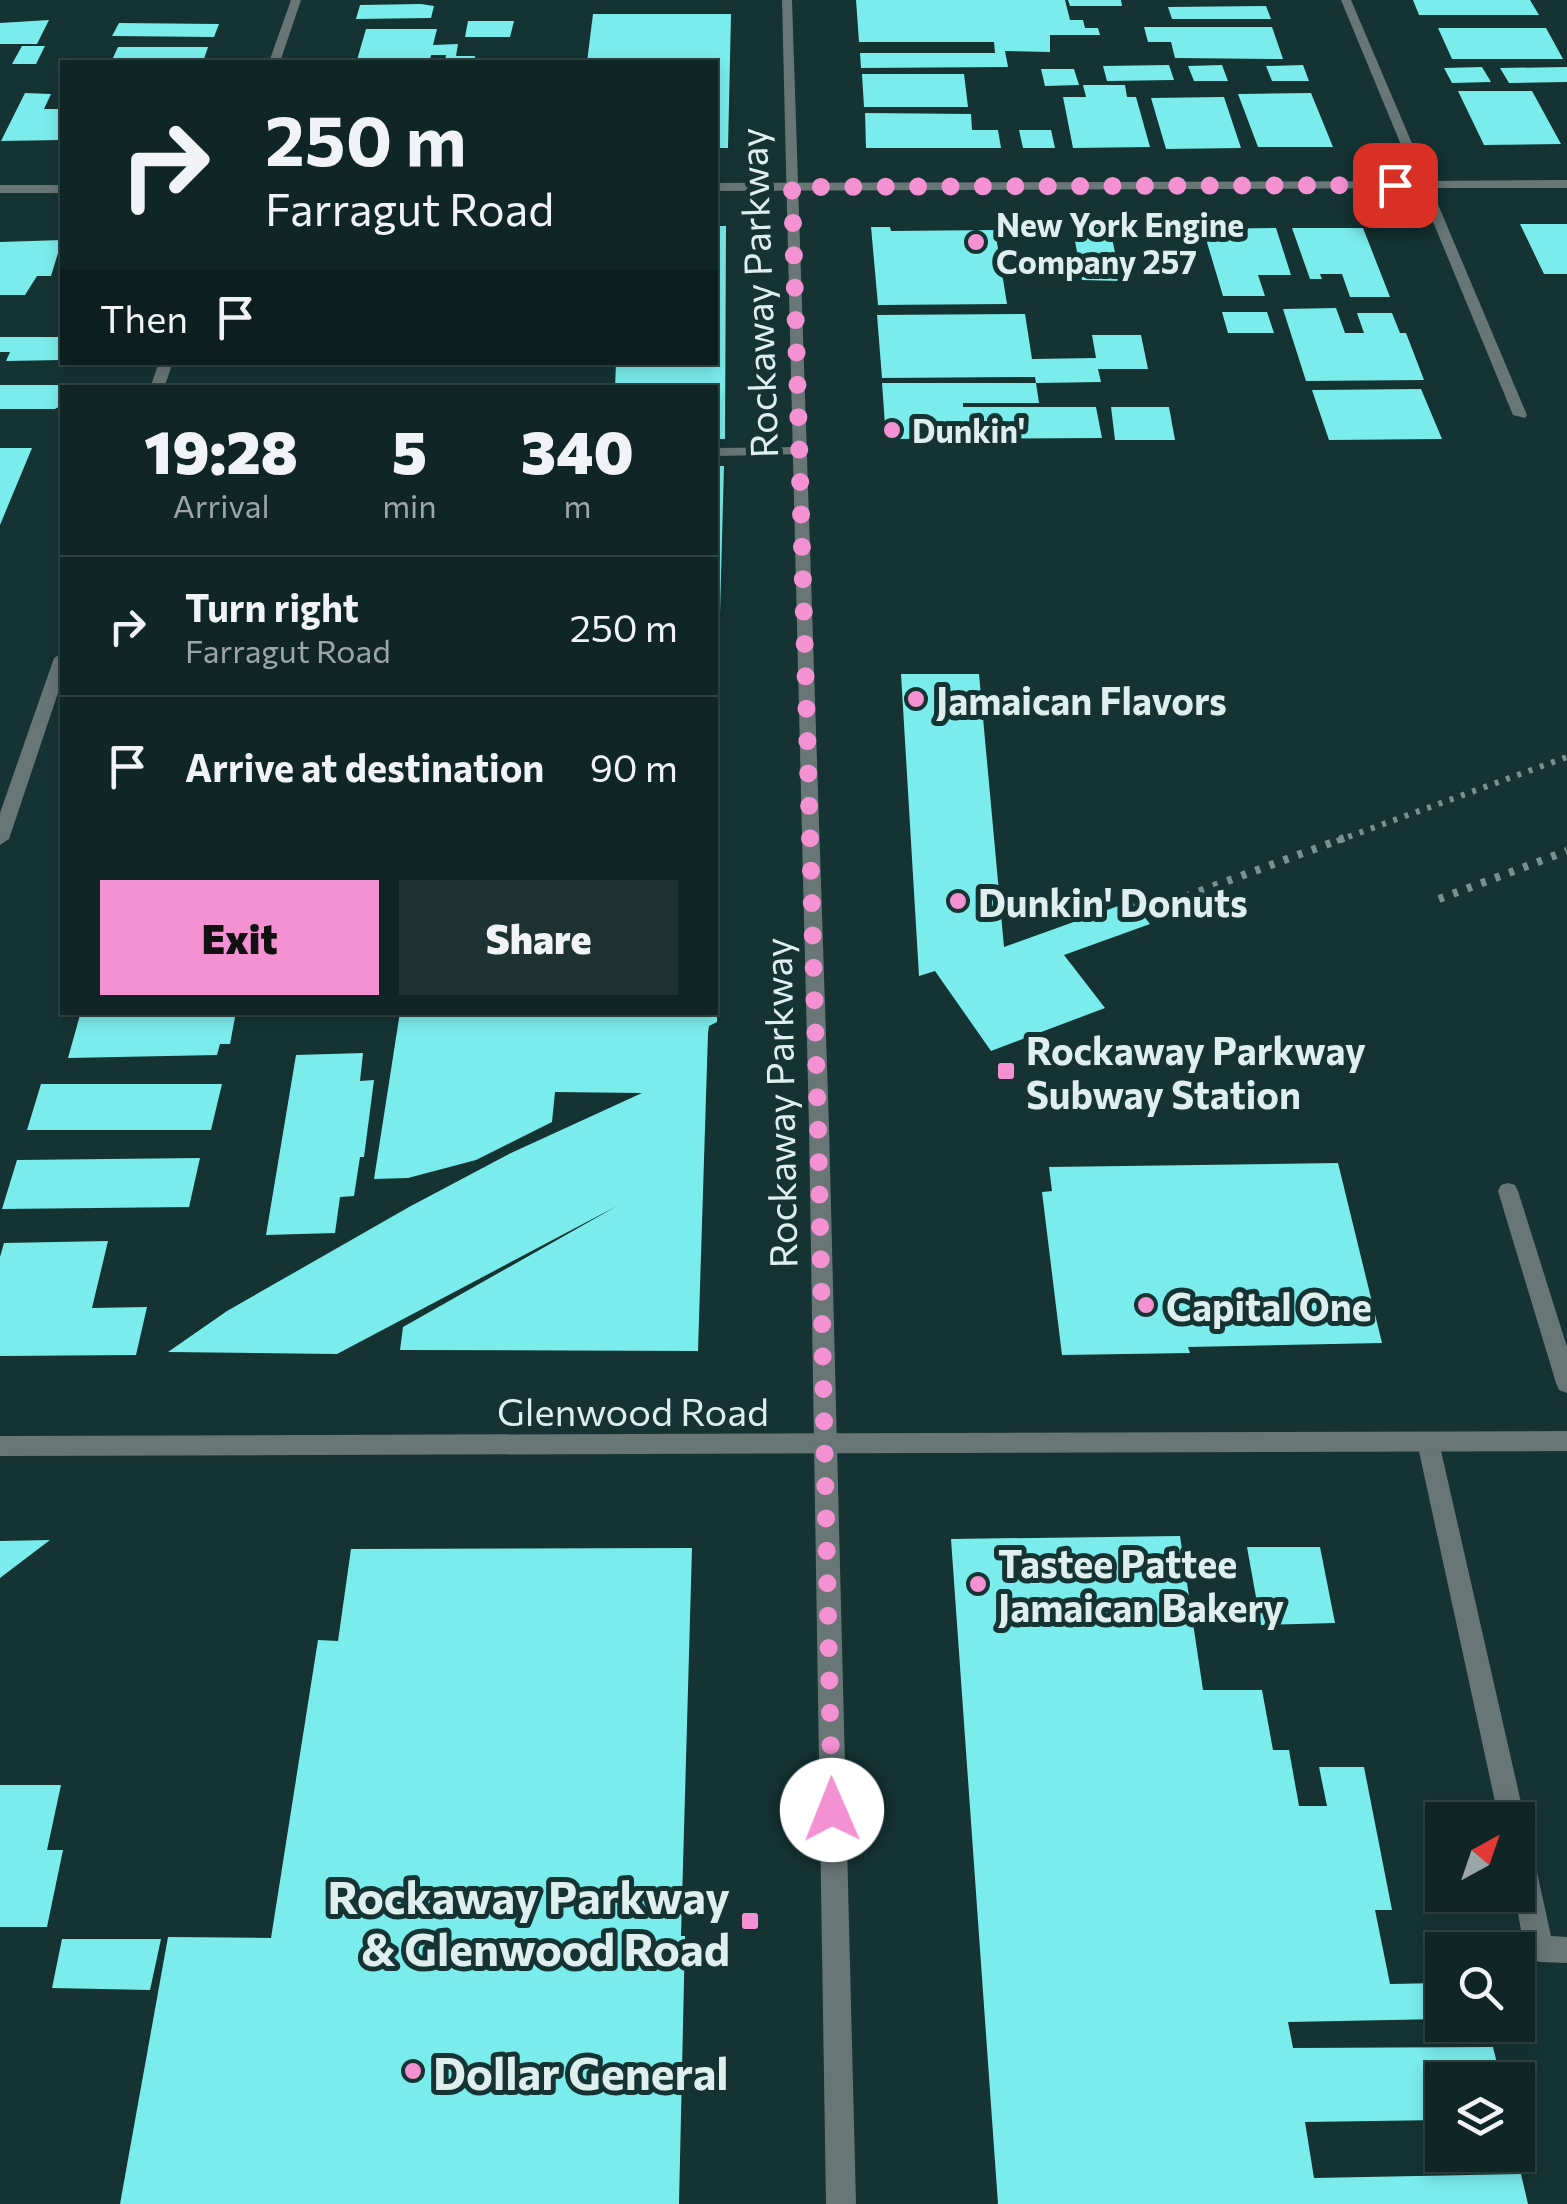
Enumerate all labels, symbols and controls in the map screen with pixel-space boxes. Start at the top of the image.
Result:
text: 250 m [265,95,467,180]
icon: right [100,100,230,230]
street label: Rockaway Parkway [728,127,786,459]
pin [1353,143,1438,228]
icon: arrive [1368,158,1423,213]
text: Farragut Road [265,180,554,235]
place label: New York Engine Company 257 [996,204,1244,281]
marker: New York Engine Company 257 [965,231,987,253]
icon: arrive [208,290,263,345]
text: Then [100,294,188,341]
place label: Dunkin' [912,410,1025,450]
text: 19:28 [144,413,298,486]
text: 5 [392,413,427,486]
text: 340 [521,413,634,486]
marker: Dunkin' [881,419,903,441]
text: Arrival [173,485,270,525]
text: min [382,485,437,525]
text: m [563,485,591,525]
text: Turn right [185,583,359,630]
icon: right [100,599,155,654]
text: 250 m [570,603,678,650]
text: Farragut Road [185,630,391,670]
place label: Jamaican Flavors [936,676,1227,723]
marker: Jamaican Flavors [905,688,927,710]
icon: arrive [100,739,155,794]
text: Arrive at destination [185,743,544,790]
text: 90 m [590,743,678,790]
place label: Dunkin' Donuts [978,878,1248,925]
button: Exit [100,880,379,995]
button: Share [399,880,678,995]
marker: Dunkin' Donuts [947,890,969,912]
street label: Rockaway Parkway [753,937,805,1269]
place label: Rockaway Parkway Subway Station [1026,1026,1366,1117]
marker: Rockaway Parkway Subway Station [995,1060,1017,1082]
place label: Capital One [1166,1282,1372,1329]
marker: Capital One [1135,1294,1157,1316]
street label: Glenwood Road [497,1387,769,1434]
place label: Tastee Pattee Jamaican Bakery [998,1539,1284,1630]
marker: Tastee Pattee Jamaican Bakery [967,1573,989,1595]
position arrow [780,1758,884,1862]
north arrow [1425,1802,1535,1912]
map controls [1425,1802,1535,2172]
place label: Rockaway Parkway & Glenwood Road [327,1868,730,1975]
marker: Rockaway Parkway & Glenwood Road [739,1910,761,1932]
button: search [1425,1932,1535,2042]
place label: Dollar General [433,2044,729,2099]
marker: Dollar General [402,2060,424,2082]
button: layers [1425,2062,1535,2172]

